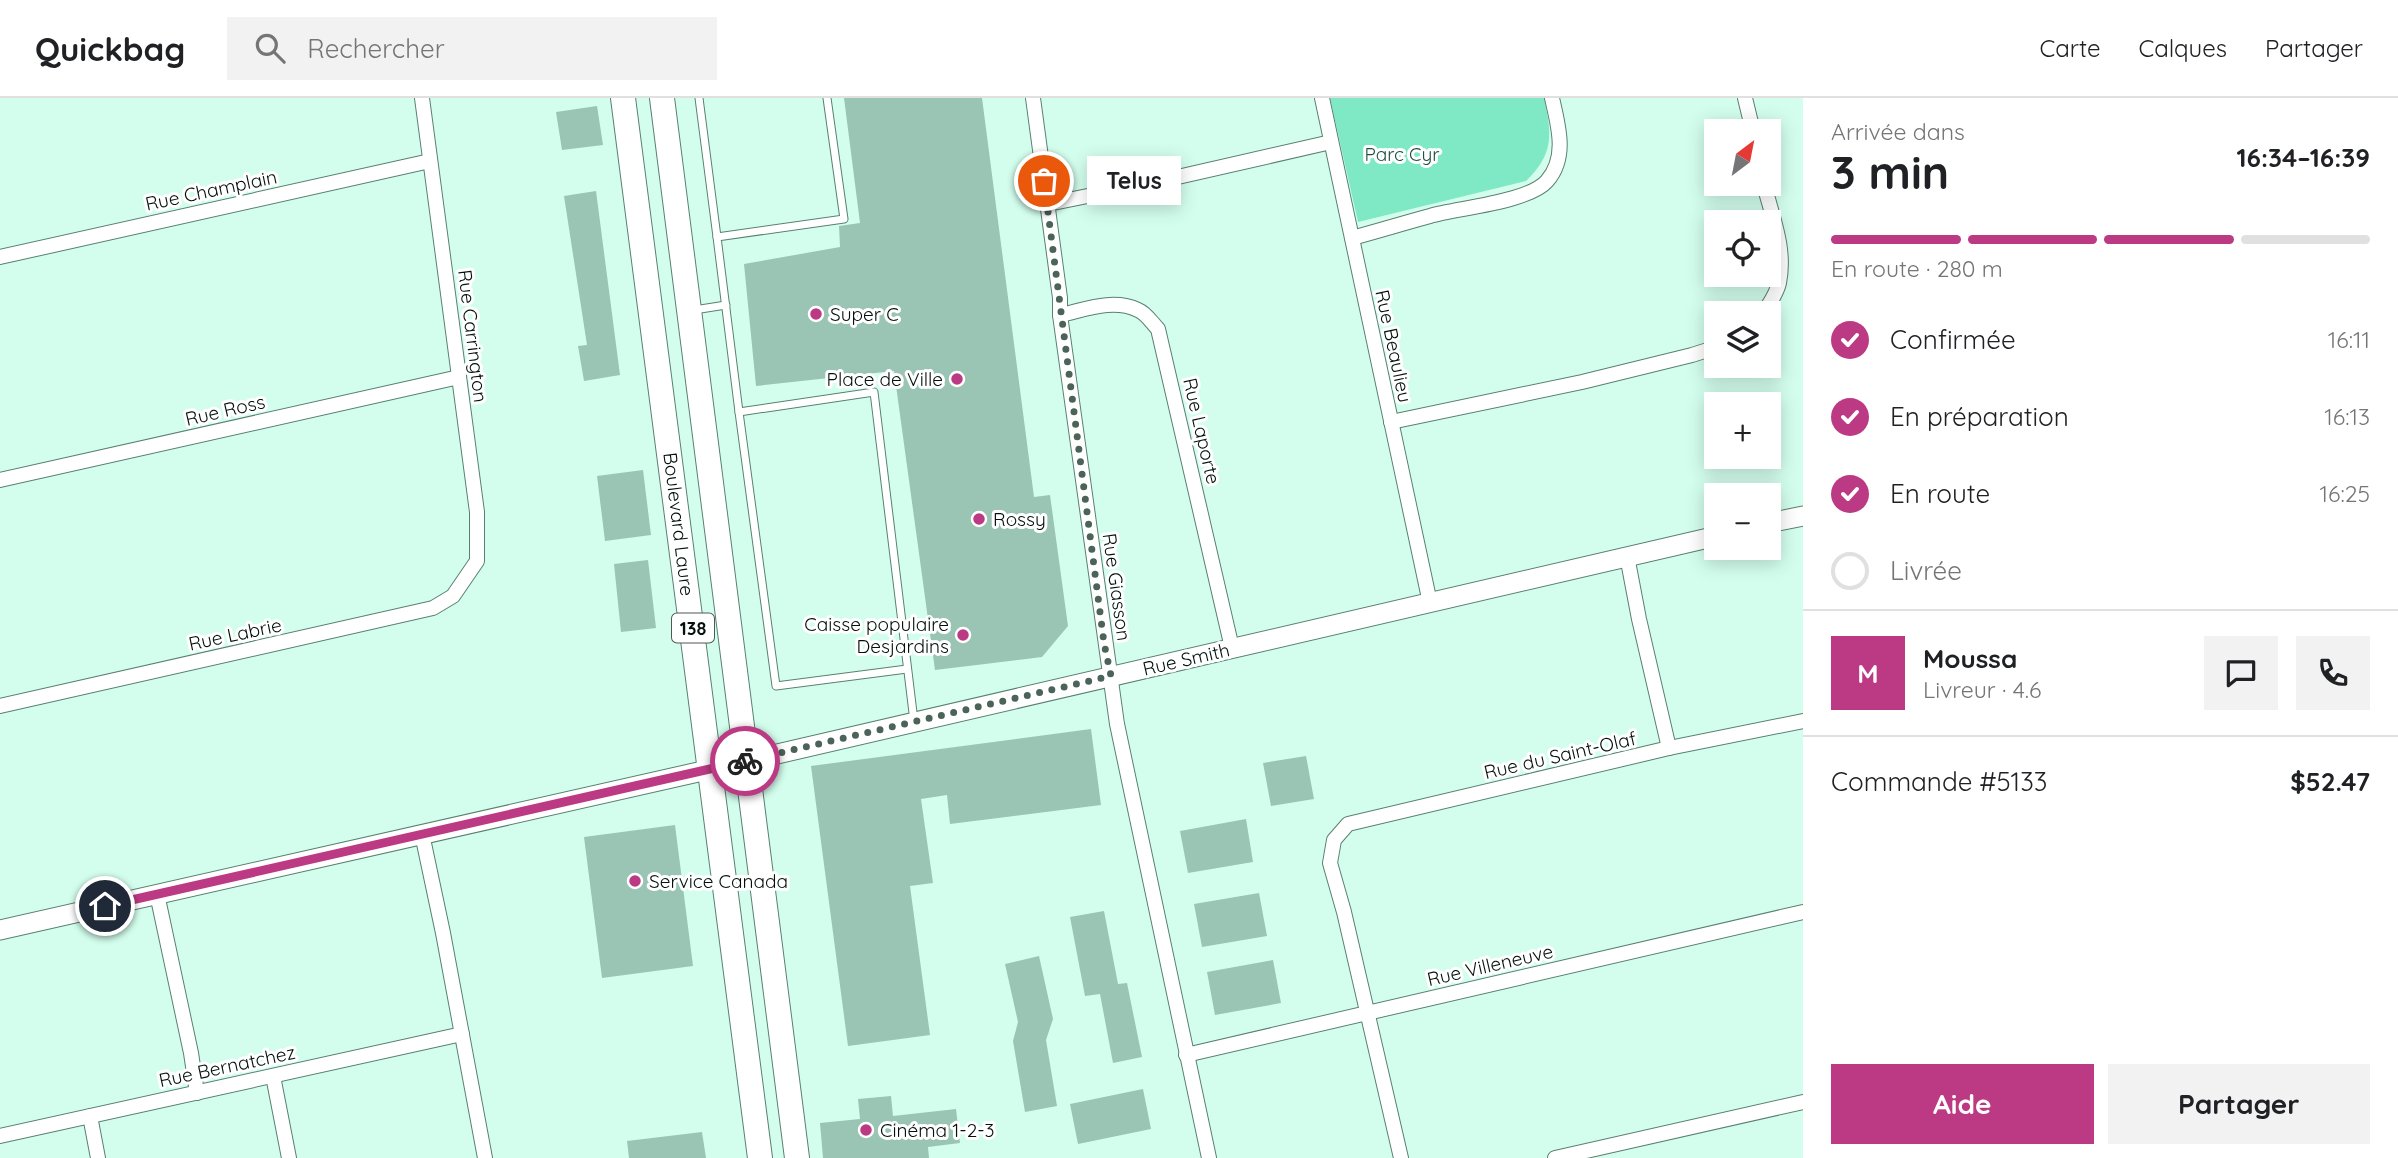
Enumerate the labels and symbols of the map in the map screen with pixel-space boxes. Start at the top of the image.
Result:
north arrow [1704,119,1782,196]
park label: Parc Cyr [1364,142,1440,166]
pin [1014,151,1074,211]
callout: Telus [1086,156,1180,206]
street label: Rue Champlain [143,164,279,216]
street label: Rue Carrington [453,268,493,404]
street label: Rue Beaulieu [1370,287,1418,405]
place label: Super C [830,302,899,326]
marker: Super C [808,306,824,322]
place label: Place de Ville [827,367,943,391]
marker: Place de Ville [949,371,965,387]
street label: Rue Laporte [1178,376,1226,486]
street label: Rue Ross [183,389,267,431]
street label: Boulevard Laure [658,451,700,597]
place label: Rossy [993,507,1046,531]
marker: Rossy [971,511,987,527]
street label: Rue Giasson [1098,532,1136,642]
street label: Rue Labrie [186,612,284,656]
place label: Caisse populaire Desjardins [804,612,949,658]
road number: 138 [672,614,714,642]
marker: Caisse populaire Desjardins [955,627,971,643]
street label: Rue Smith [1140,637,1232,681]
courier [710,726,780,796]
street label: Rue du Saint-Olaf [1482,726,1639,784]
place label: Service Canada [649,869,788,893]
marker: Service Canada [627,873,643,889]
pin [75,876,135,936]
street label: Rue Villeneuve [1425,939,1555,991]
street label: Rue Bernatchez [157,1040,297,1092]
place label: Cinéma 1-2-3 [880,1118,995,1142]
marker: Cinéma 1-2-3 [858,1122,874,1138]

